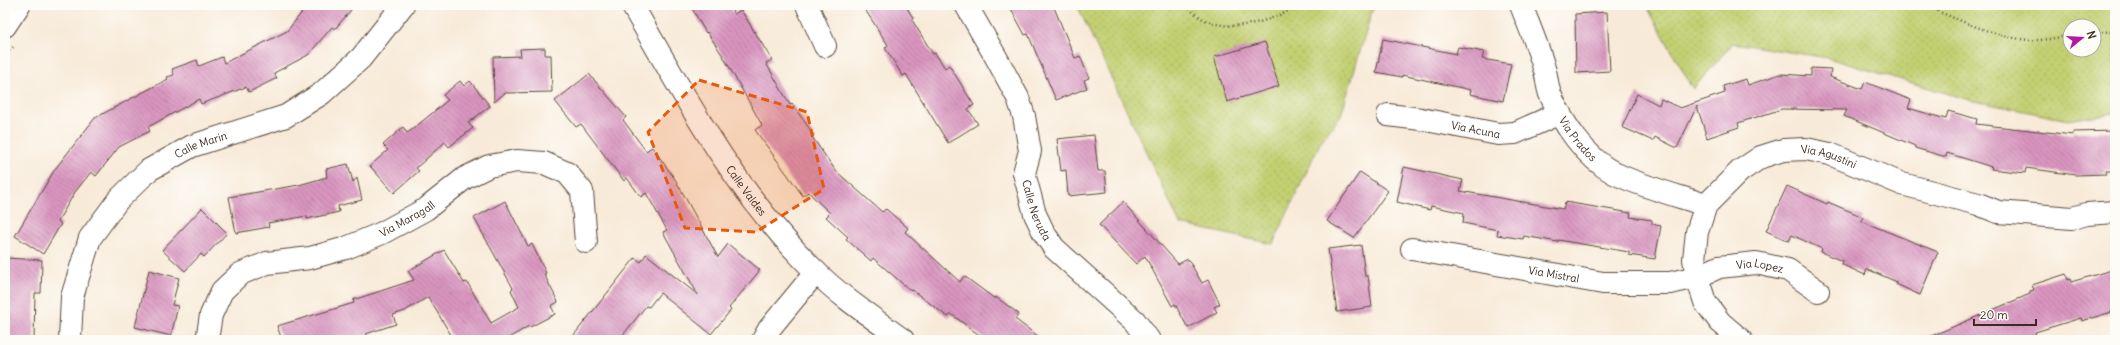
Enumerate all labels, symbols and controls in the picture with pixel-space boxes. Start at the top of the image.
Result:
north arrow [2062,18,2102,58]
text: N [2084,29,2099,41]
street label: Via Prados [1556,114,1600,164]
street label: Via Acuna [1450,118,1502,141]
street label: Calle Marin [172,128,229,161]
street label: Via Agustini [1801,142,1859,171]
street label: Calle Valdes [723,162,770,219]
street label: Calle Neruda [1019,178,1054,243]
street label: Via Maragall [377,198,438,240]
street label: Via Lopez [1735,256,1785,276]
street label: Via Mistral [1527,263,1580,286]
scale bar [1974,301,2036,327]
text: 20 m [1980,307,2008,322]

